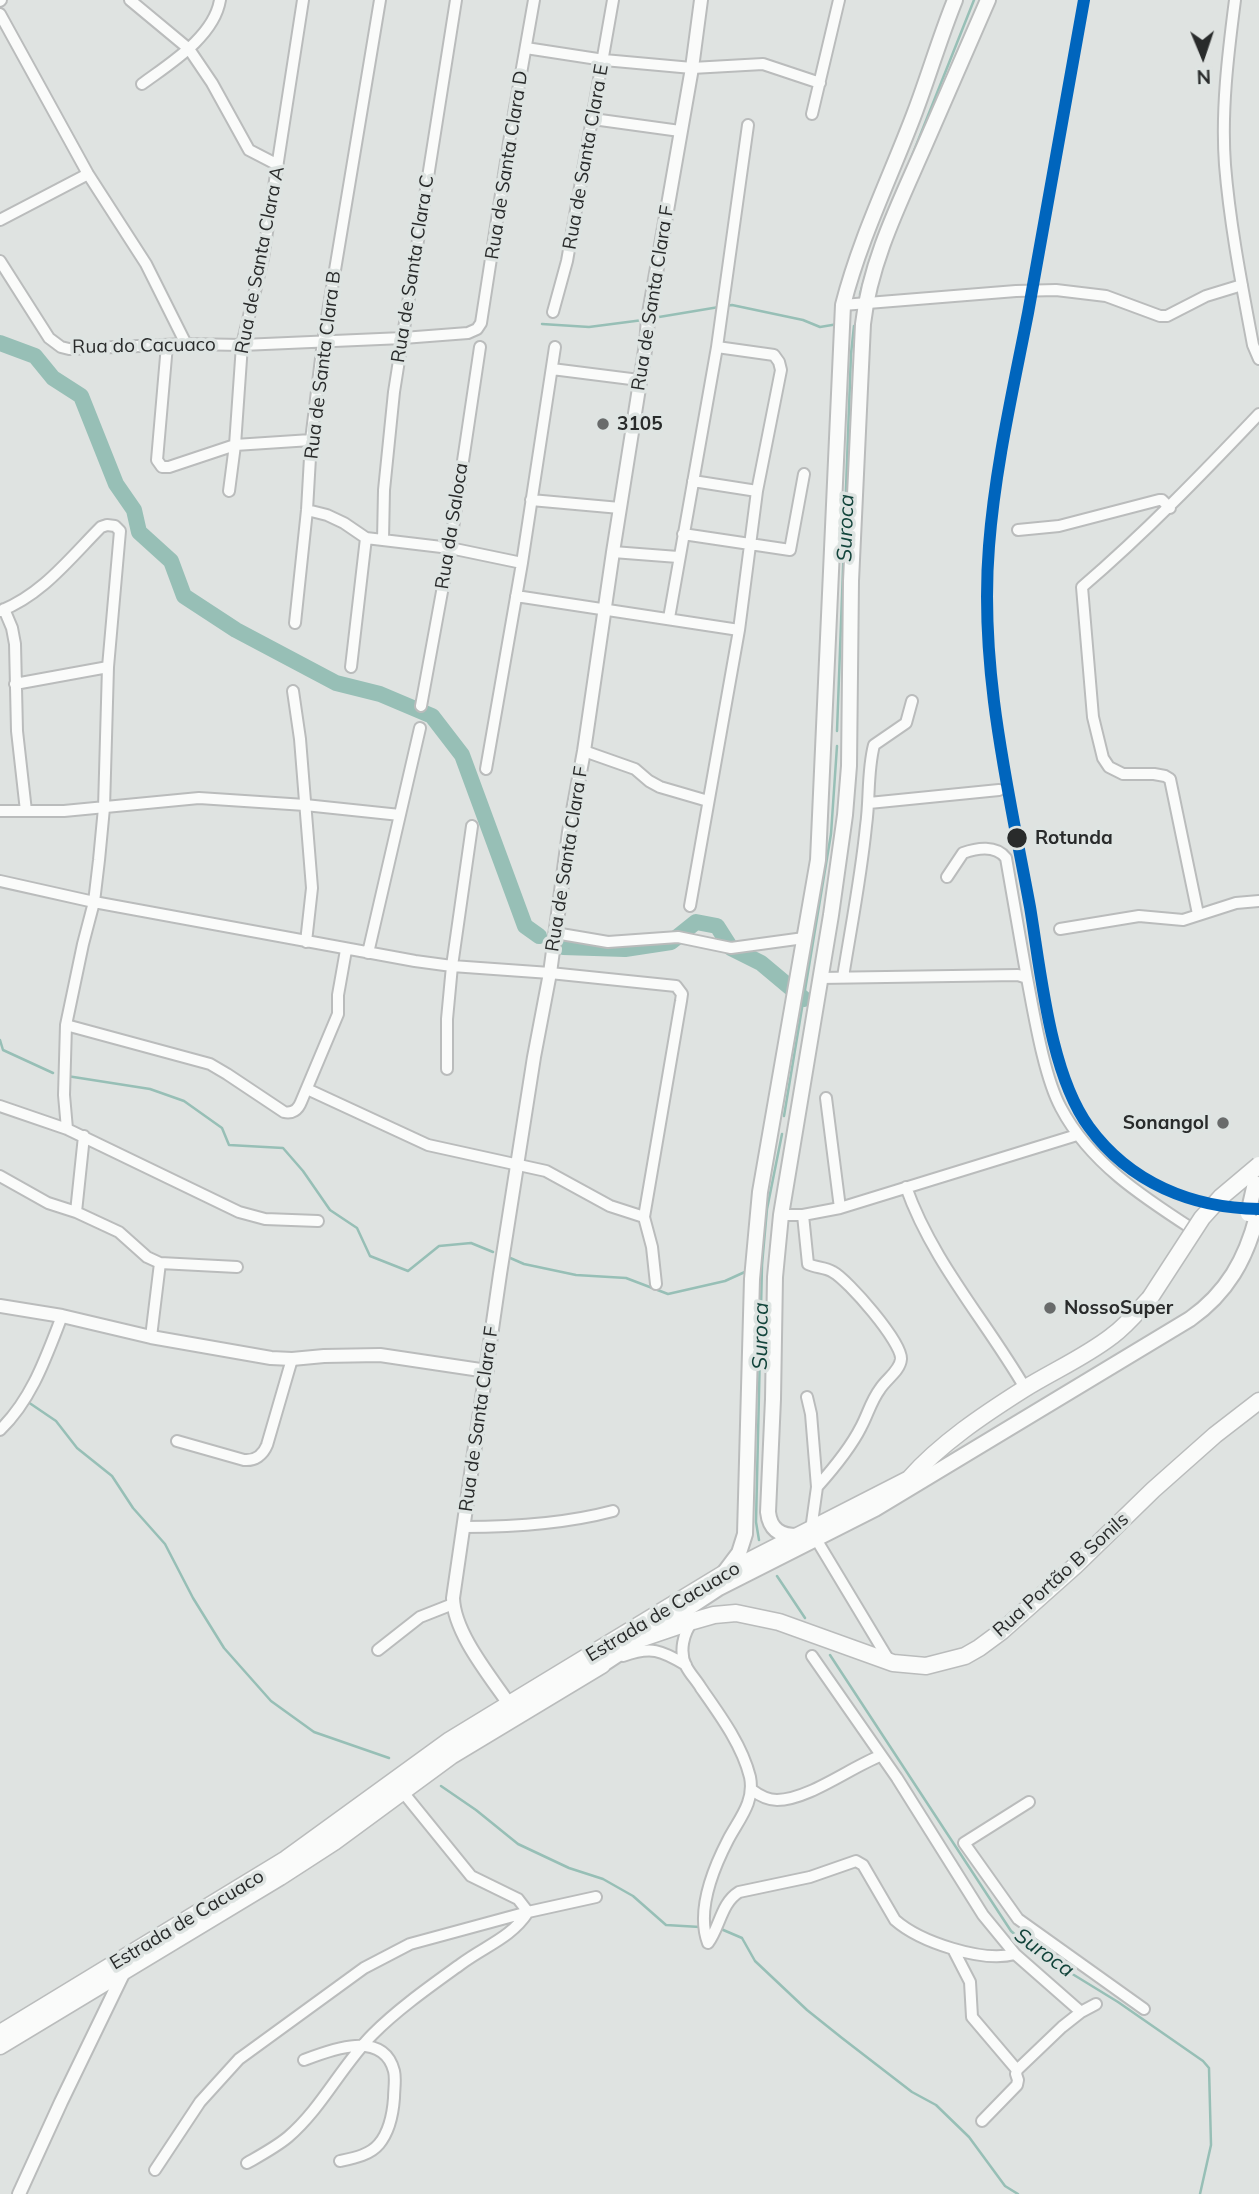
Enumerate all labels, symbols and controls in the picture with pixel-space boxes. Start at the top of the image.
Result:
north arrow [1168,21,1238,91]
street label: Rua de Santa Clara E [558,63,614,251]
text: N [1196,65,1211,89]
street label: Rua de Santa Clara D [481,69,533,261]
street label: Rua de Santa Clara A [231,164,289,356]
street label: Rua de Santa Clara C [387,174,439,364]
street label: Rua de Santa Clara F [627,204,679,392]
street label: Rua de Santa Clara B [300,270,346,460]
street label: Rua do Cacuaco [72,333,216,359]
place label: 3105 [617,413,663,435]
marker: 3105 [595,416,611,432]
street label: Rua da Saloca [431,461,473,591]
water label: Suroca [832,494,860,562]
street label: Rua de Santa Clara F [541,765,593,953]
marker: Rotunda [1005,826,1029,850]
place label: Rotunda [1035,827,1113,849]
place label: Sonangol [1123,1112,1209,1134]
marker: Sonangol [1215,1115,1231,1131]
place label: NossoSuper [1064,1297,1173,1319]
marker: NossoSuper [1042,1300,1058,1316]
water label: Suroca [748,1302,774,1370]
street label: Rua de Santa Clara F [455,1325,503,1513]
street label: Rua Portão B Sonils [988,1508,1134,1642]
street label: Estrada de Cacuaco [582,1557,744,1667]
street label: Estrada de Cacuaco [106,1865,268,1975]
water label: Suroca [1009,1923,1079,1983]

